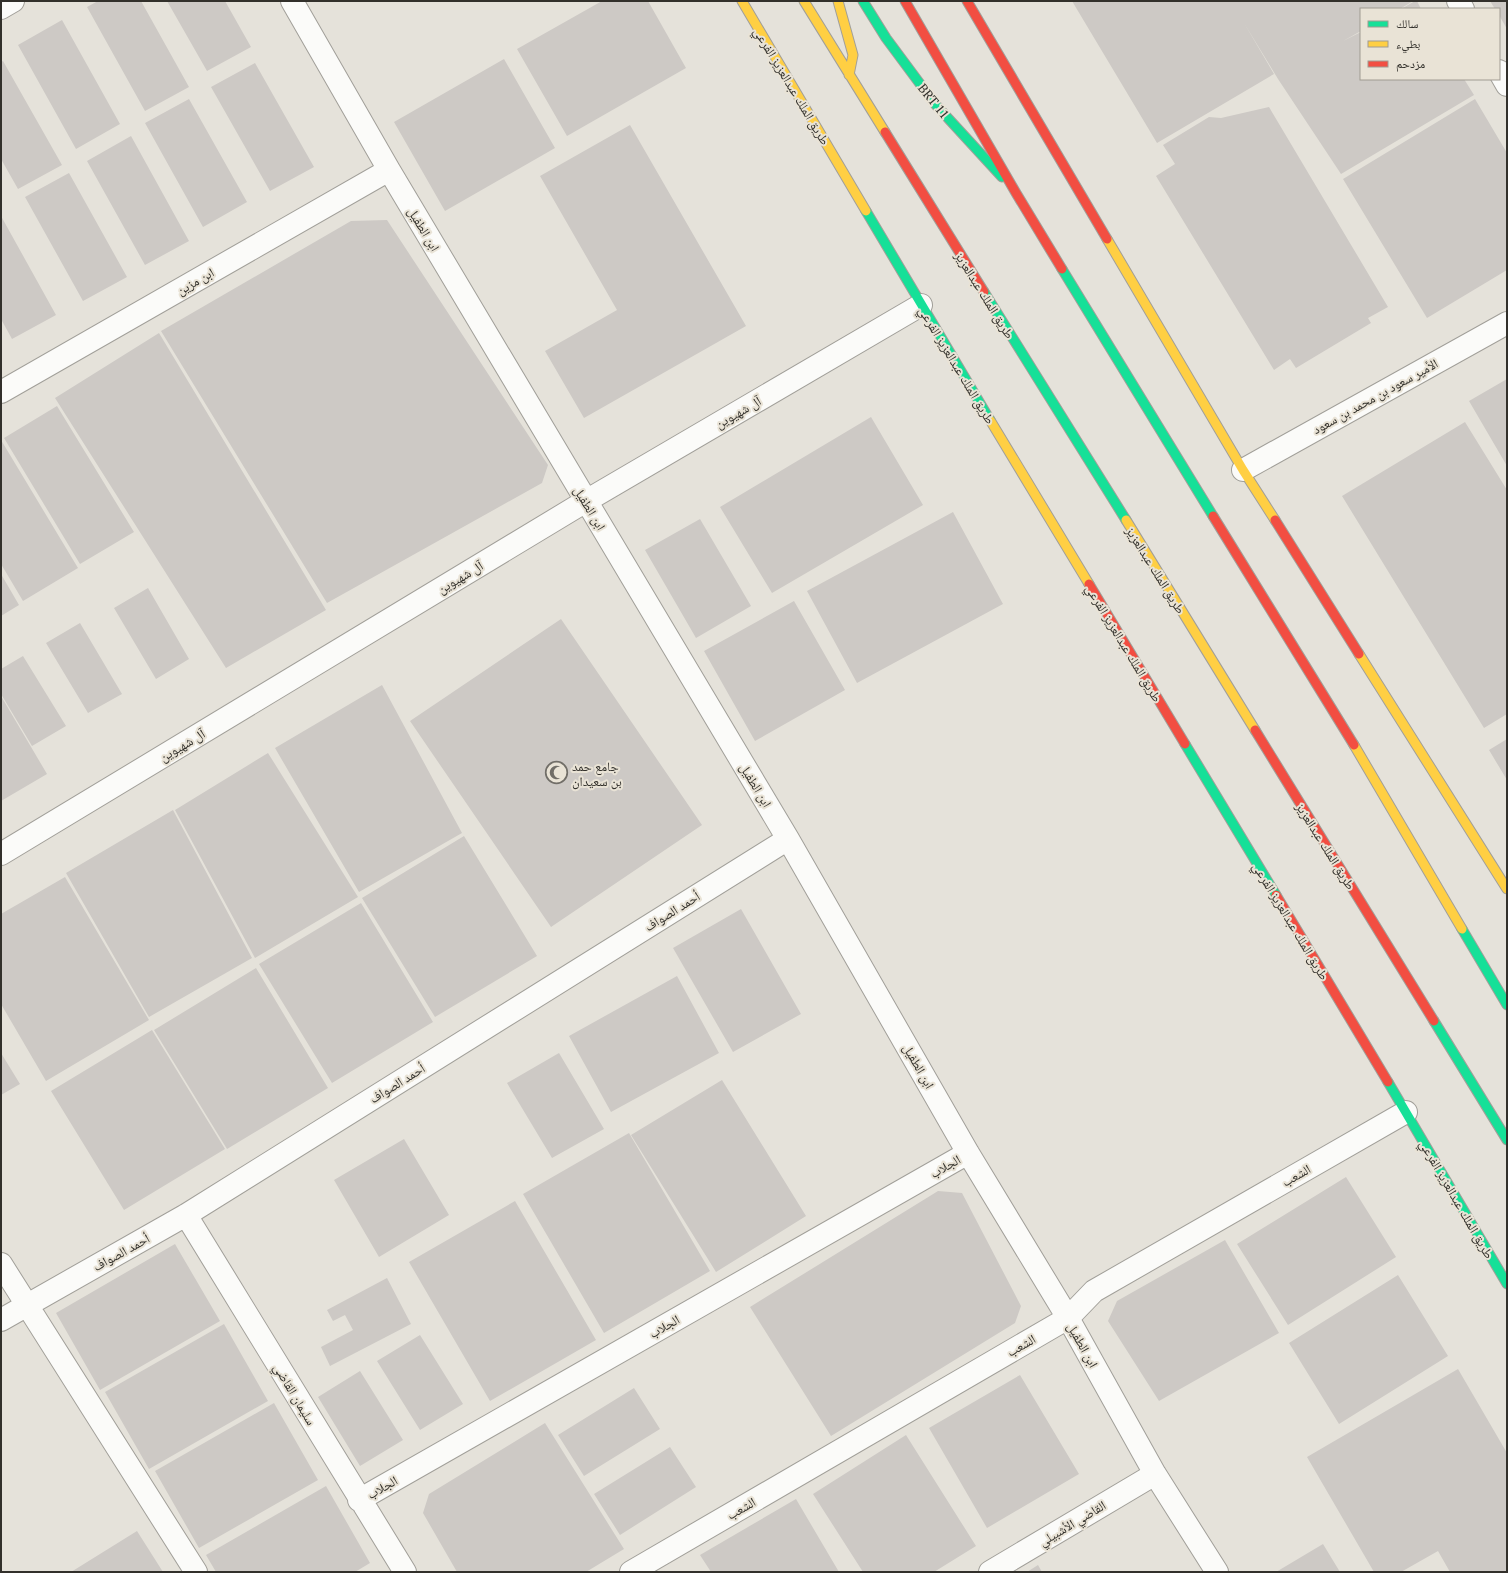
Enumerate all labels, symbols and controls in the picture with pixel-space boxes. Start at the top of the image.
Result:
legend [1360,8,1500,80]
text: سالك [1396,16,1418,31]
street label: طريق الملك عبدالعزيز الفرعي [748,24,834,149]
text: بطيء [1396,36,1420,54]
text: مزدحم [1396,56,1425,72]
street label: BRT 11 [914,80,954,122]
street label: ابن الطفيل [404,203,444,255]
street label: طريق الملك عبدالعزيز [950,247,1019,342]
street label: ابن مزين [173,263,217,299]
street label: طريق الملك عبدالعزيز الفرعي [913,303,999,428]
street label: الأمير سعود بن محمد بن سعود [1309,354,1441,438]
street label: آل شهيوين [712,391,765,432]
street label: ابن الطفيل [570,482,610,534]
street label: طريق الملك عبدالعزيز [1121,522,1190,617]
street label: آل شهيوين [434,556,487,598]
street label: طريق الملك عبدالعزيز الفرعي [1080,581,1166,706]
street label: آل شهيوين [156,724,209,766]
place label: جامع حمد بن سعيدان [572,757,622,790]
street label: ابن الطفيل [736,759,776,811]
mosque icon: جامع حمد بن سعيدان [543,760,569,786]
street label: طريق الملك عبدالعزيز [1291,798,1360,893]
street label: طريق الملك عبدالعزيز الفرعي [1247,859,1333,984]
street label: أحمد الصواف [641,887,703,935]
street label: ابن الطفيل [899,1040,939,1092]
street label: أحمد الصواف [366,1059,428,1107]
street label: طريق الملك عبدالعزيز الفرعي [1414,1136,1498,1263]
street label: الجلاب [926,1150,964,1182]
street label: الشعب [1278,1160,1314,1190]
street label: أحمد الصواف [89,1229,153,1275]
street label: الجلاب [645,1310,683,1342]
street label: ابن الطفيل [1063,1319,1103,1371]
street label: الشعب [1003,1330,1039,1360]
street label: سليمان القاضي [267,1360,321,1429]
street label: الجلاب [363,1471,401,1503]
street label: الشعب [723,1493,759,1523]
street label: القاضي الأشبيلي [1035,1496,1110,1552]

